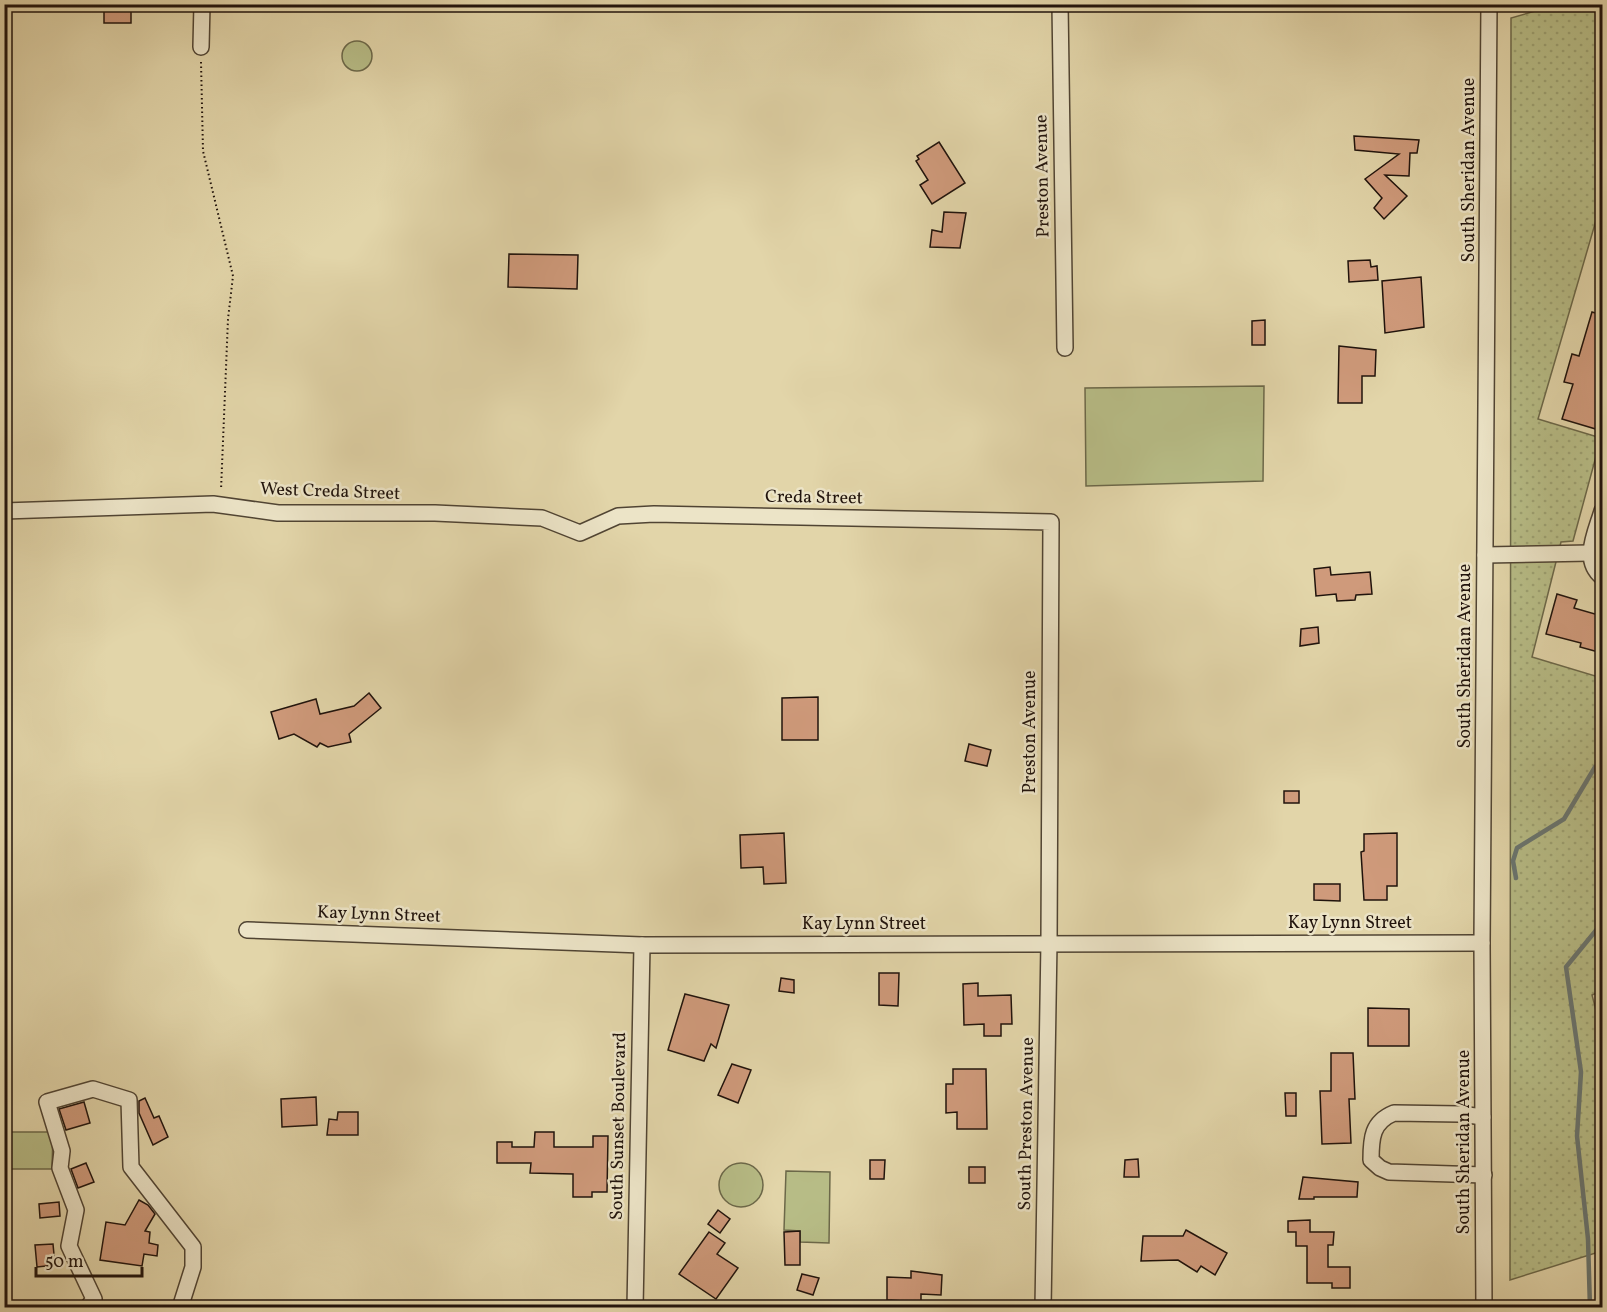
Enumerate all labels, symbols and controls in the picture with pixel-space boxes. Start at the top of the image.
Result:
street label: South Sheridan Avenue [1457,78,1482,262]
street label: Preston Avenue [1029,114,1057,238]
street label: West Creda Street [259,477,401,507]
street label: Creda Street [765,485,863,511]
street label: South Sheridan Avenue [1453,564,1478,748]
street label: Preston Avenue [1018,670,1043,794]
street label: Kay Lynn Street [316,900,442,930]
street label: Kay Lynn Street [1288,911,1412,936]
street label: Kay Lynn Street [802,912,926,937]
street label: South Sunset Boulevard [605,1032,633,1220]
street label: South Preston Avenue [1013,1037,1041,1211]
street label: South Sheridan Avenue [1452,1050,1477,1234]
scale bar [36,1240,142,1278]
text: 50 m [45,1250,84,1275]

